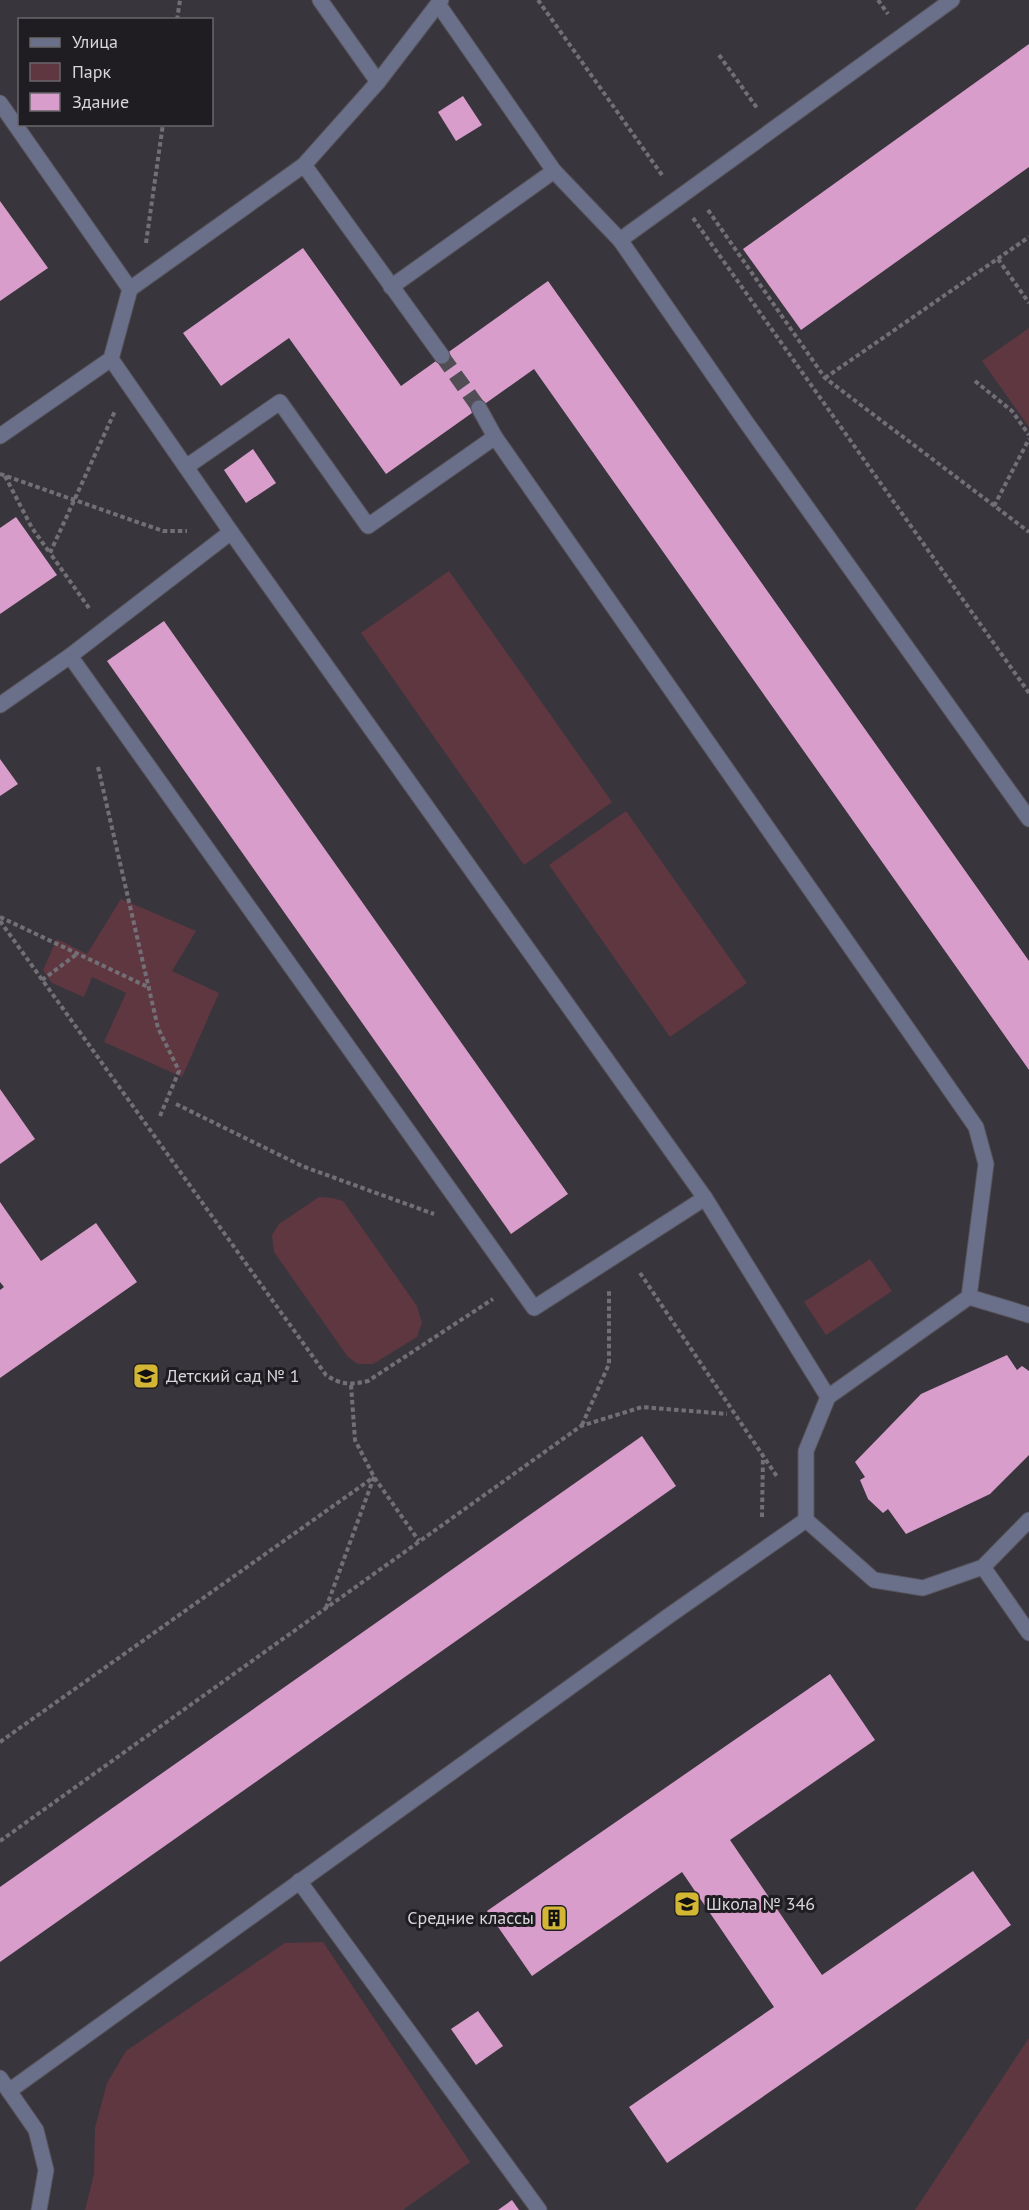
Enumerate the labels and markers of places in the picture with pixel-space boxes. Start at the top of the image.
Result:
school or university icon: Детский сад № 1 [131,1361,161,1391]
place label: Детский сад № 1 [166,1364,299,1387]
school or university icon: Школа № 346 [672,1889,702,1919]
place label: Школа № 346 [706,1892,815,1915]
building icon: Средние классы [539,1903,569,1933]
place label: Средние классы [407,1906,534,1929]

